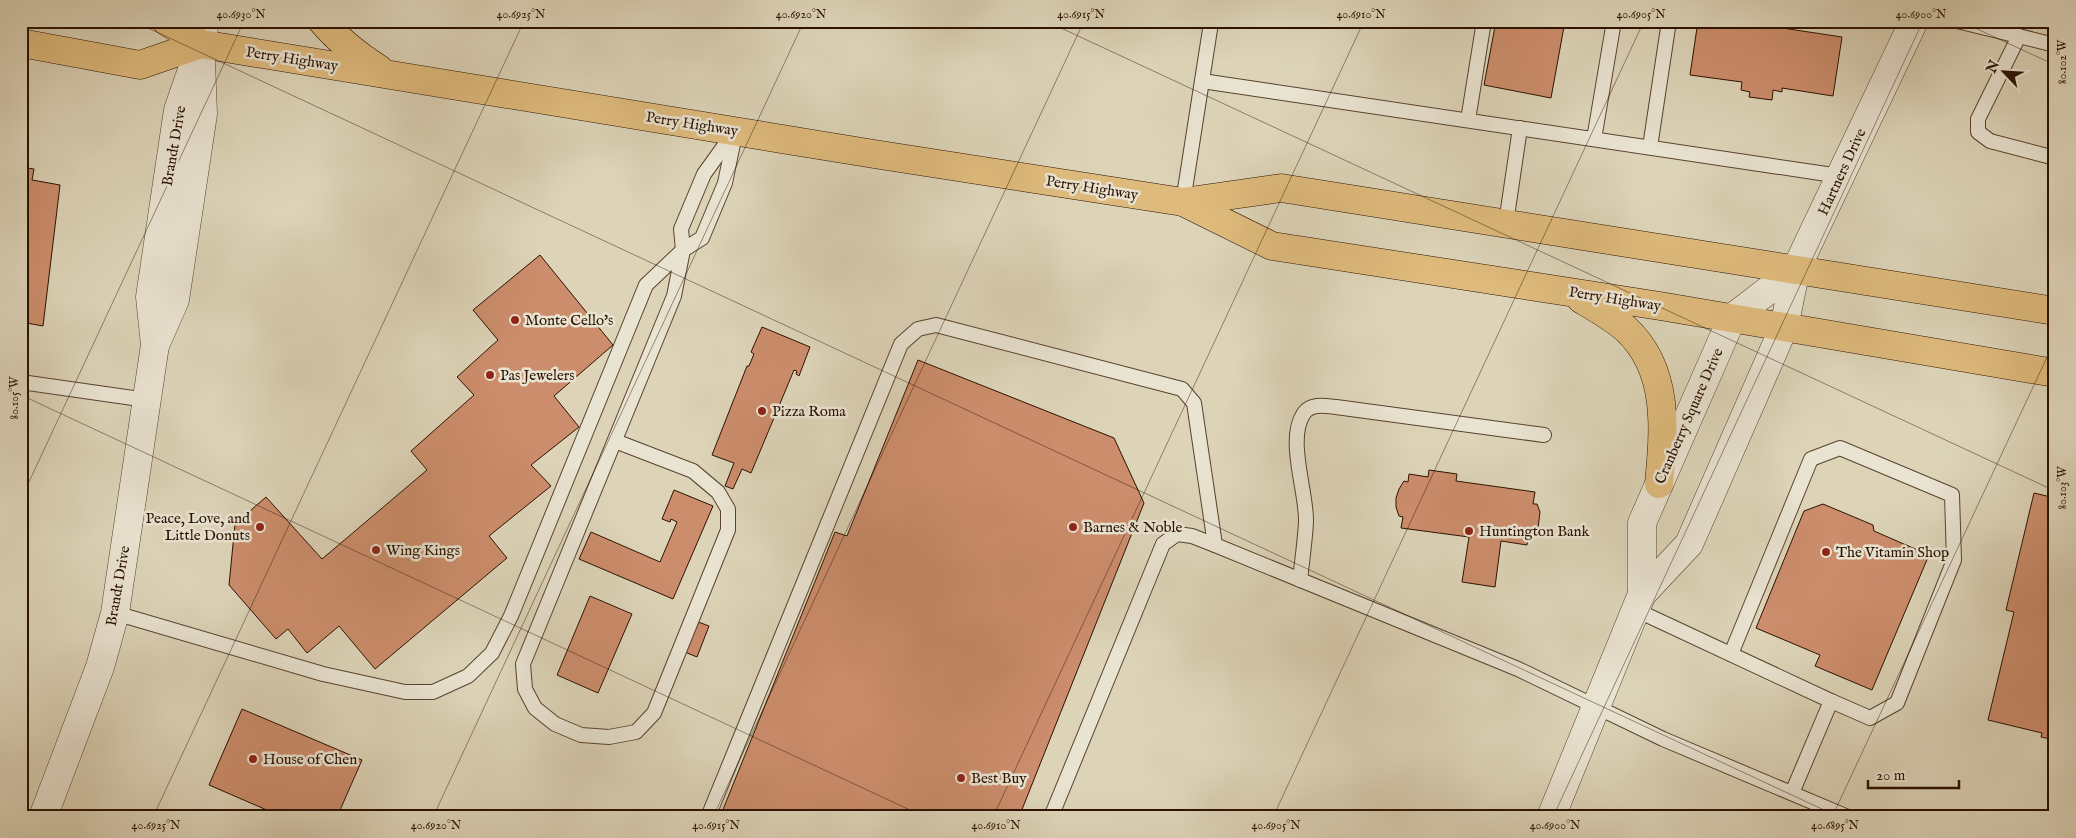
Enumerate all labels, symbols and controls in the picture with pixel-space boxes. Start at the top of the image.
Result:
text: 40.6930°N [216,7,266,22]
text: 40.6925°N [497,7,546,22]
text: 40.6920°N [776,7,827,22]
text: 40.6915°N [1057,7,1105,22]
text: 40.6910°N [1336,7,1386,22]
text: 40.6905°N [1616,7,1666,22]
text: 40.6900°N [1896,7,1947,22]
text: 80.102°W [2055,39,2070,84]
street label: Perry Highway [244,42,340,76]
north arrow [1978,48,2028,98]
text: N [1982,58,2004,77]
street label: Brandt Drive [158,104,190,188]
street label: Perry Highway [644,107,740,141]
street label: Hartners Drive [1814,125,1870,219]
street label: Perry Highway [1044,171,1140,205]
street label: Perry Highway [1567,282,1663,316]
place label: Monte Cello's [525,311,613,330]
marker: Monte Cello's [509,314,521,326]
street label: Cranberry Square Drive [1650,345,1728,487]
place label: Pas Jewelers [500,366,575,385]
marker: Pas Jewelers [484,369,496,381]
text: 80.105°W [7,376,22,420]
place label: Pizza Roma [772,402,846,421]
marker: Pizza Roma [756,405,768,417]
text: 80.103°W [2055,466,2070,510]
place label: Peace, Love, and Little Donuts [146,509,251,545]
place label: Barnes & Noble [1083,518,1183,537]
marker: Peace, Love, and Little Donuts [254,521,266,533]
marker: Barnes & Noble [1067,521,1079,533]
place label: Huntington Bank [1479,522,1591,541]
marker: Huntington Bank [1463,525,1475,537]
place label: Wing Kings [386,541,460,560]
place label: The Vitamin Shop [1836,543,1949,562]
street label: Brandt Drive [102,544,134,628]
marker: Wing Kings [370,544,382,556]
marker: The Vitamin Shop [1820,546,1832,558]
place label: House of Chen [263,750,357,769]
marker: House of Chen [247,753,259,765]
scale bar [1868,758,1960,790]
text: 20 m [1876,766,1906,785]
place label: Best Buy [971,769,1027,788]
marker: Best Buy [955,772,967,784]
text: 40.6925°N [132,818,181,833]
text: 40.6920°N [411,818,462,833]
text: 40.6915°N [692,818,740,833]
text: 40.6910°N [971,818,1021,833]
text: 40.6905°N [1251,818,1301,833]
text: 40.6900°N [1530,818,1581,833]
text: 40.6895°N [1811,818,1860,833]

